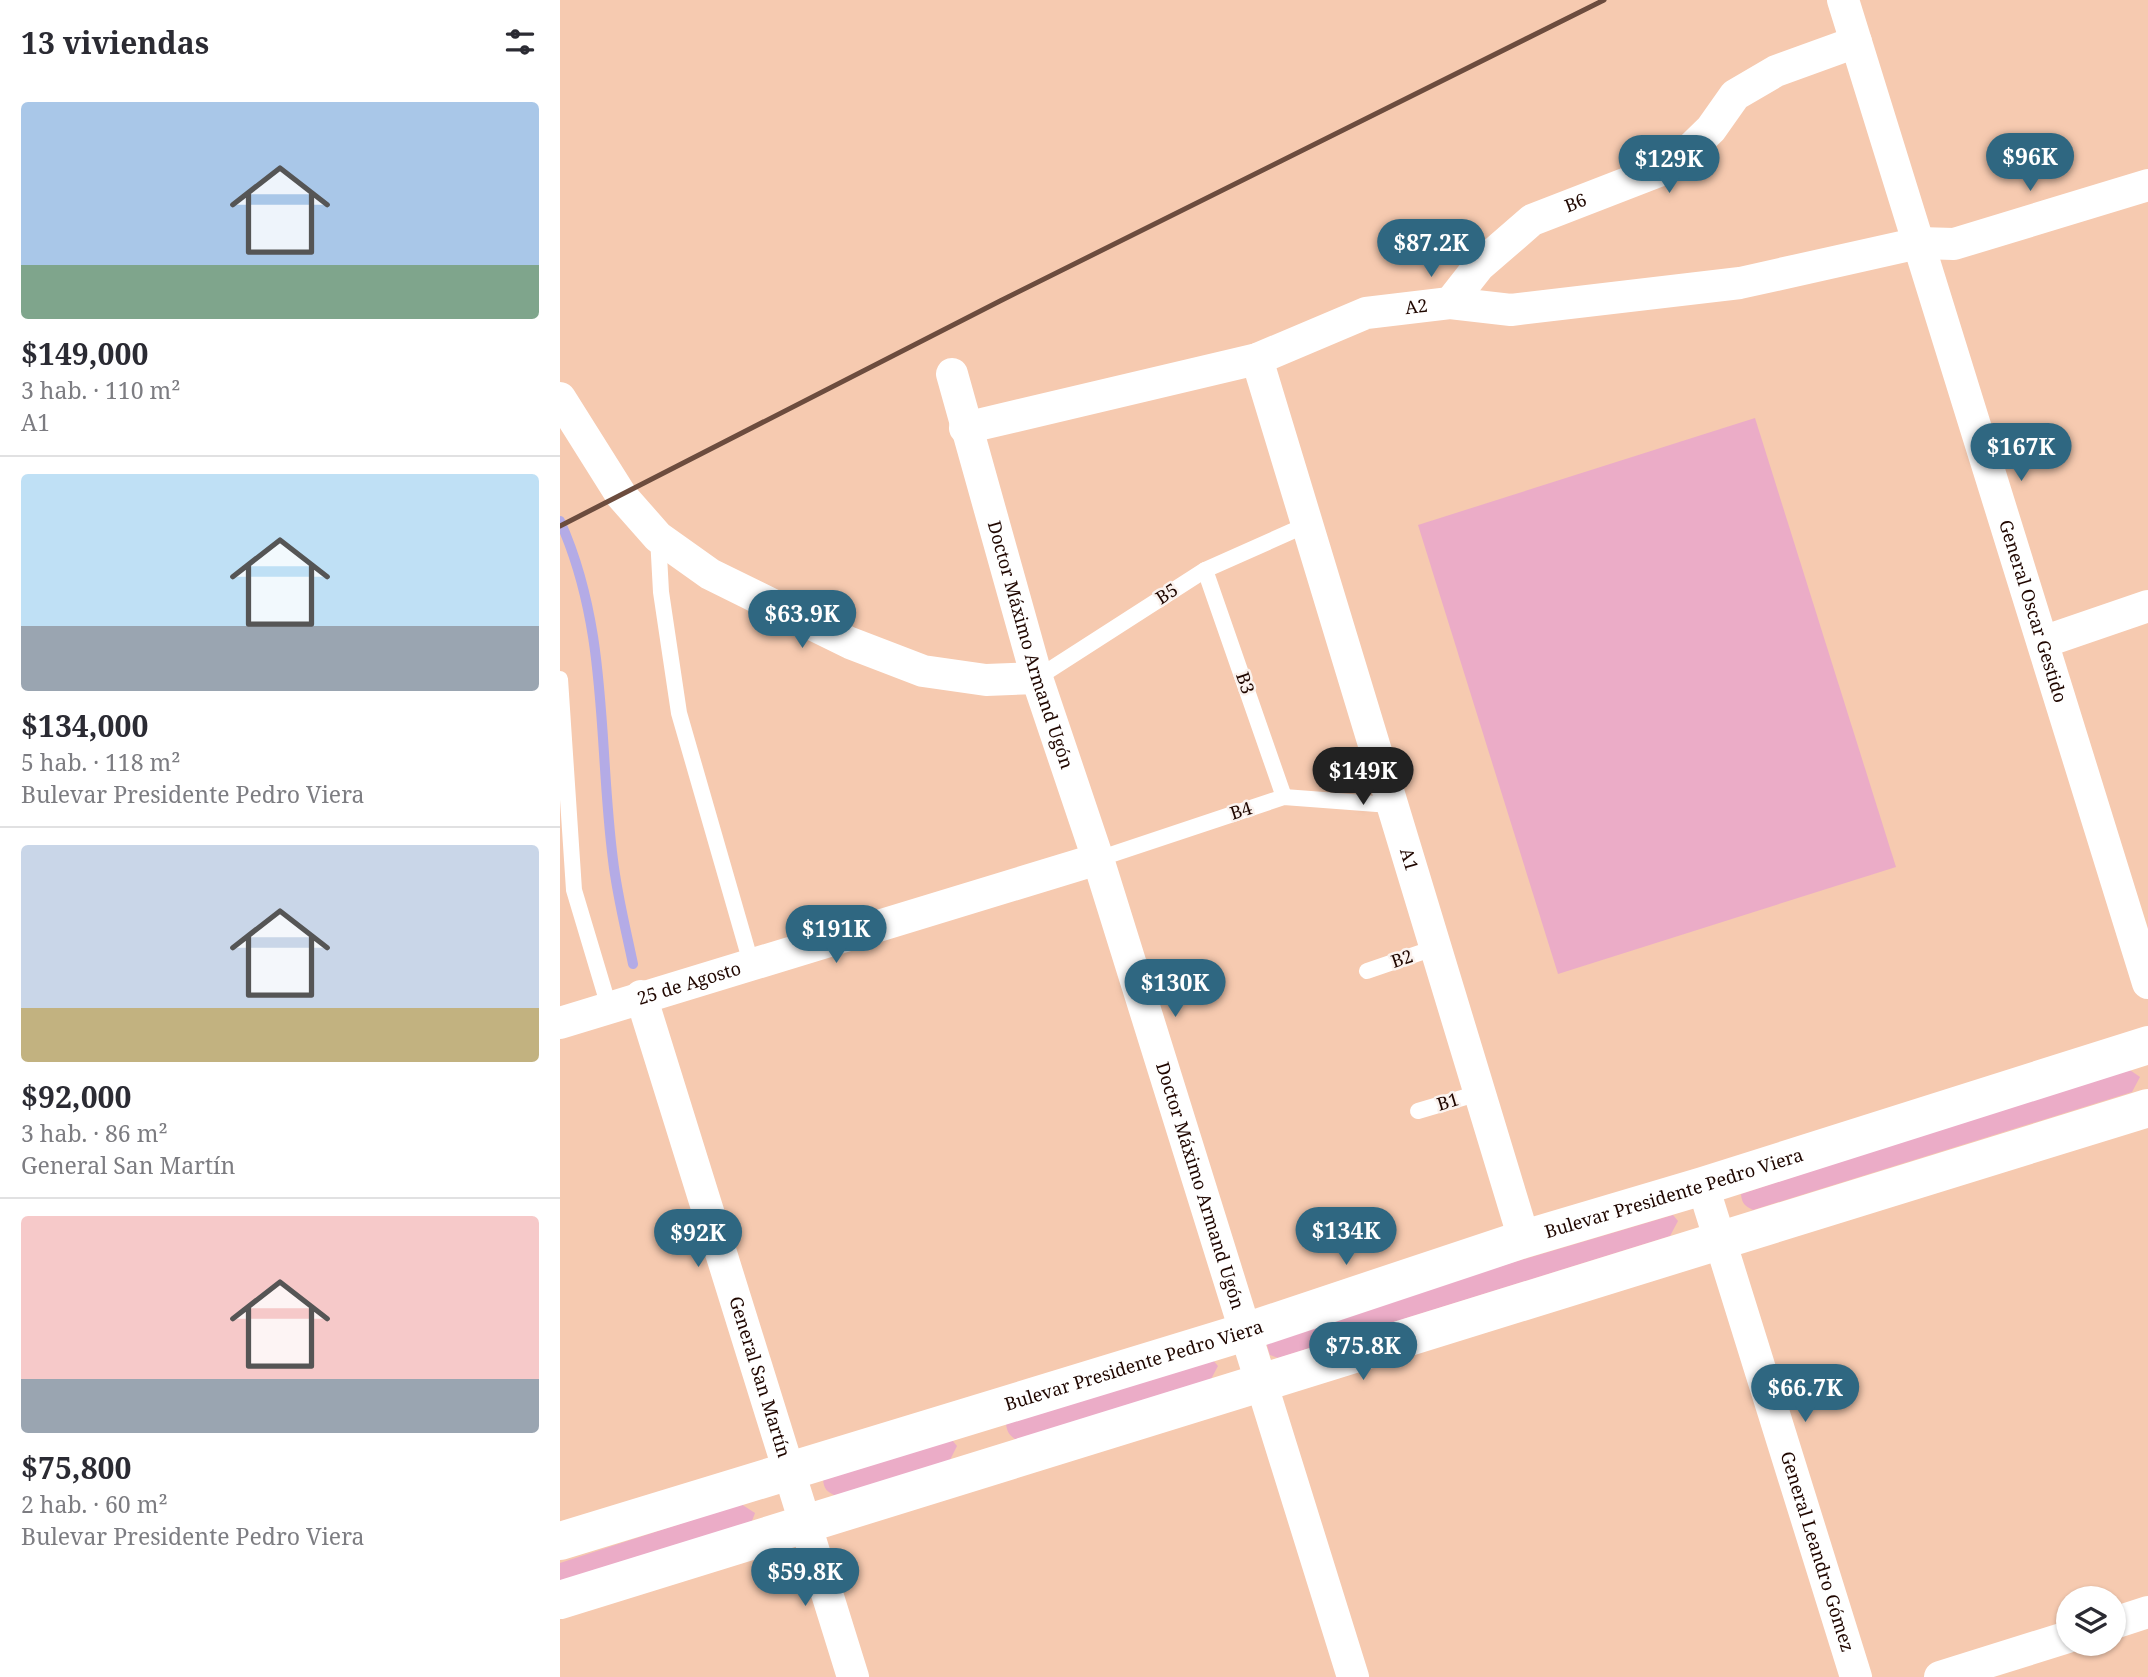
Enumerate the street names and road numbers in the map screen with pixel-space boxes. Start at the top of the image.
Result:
street label: B6 [1561,187,1590,217]
street label: A2 [1403,293,1429,319]
street label: General Oscar Gestido [1994,517,2073,705]
street label: Doctor Máximo Armand Ugón [983,518,1080,772]
street label: B5 [1151,577,1182,609]
street label: B3 [1231,668,1261,697]
street label: B4 [1227,795,1255,825]
street label: A1 [1395,845,1425,874]
street label: B2 [1387,943,1416,973]
street label: 25 de Agosto [634,956,744,1010]
street label: Doctor Máximo Armand Ugón [1151,1059,1251,1313]
street label: B1 [1434,1086,1462,1116]
street label: Bulevar Presidente Pedro Viera [1542,1142,1806,1243]
street label: General San Martín [724,1293,797,1461]
street label: Bulevar Presidente Pedro Viera [1001,1314,1266,1416]
street label: General Leandro Gómez [1775,1448,1860,1655]

